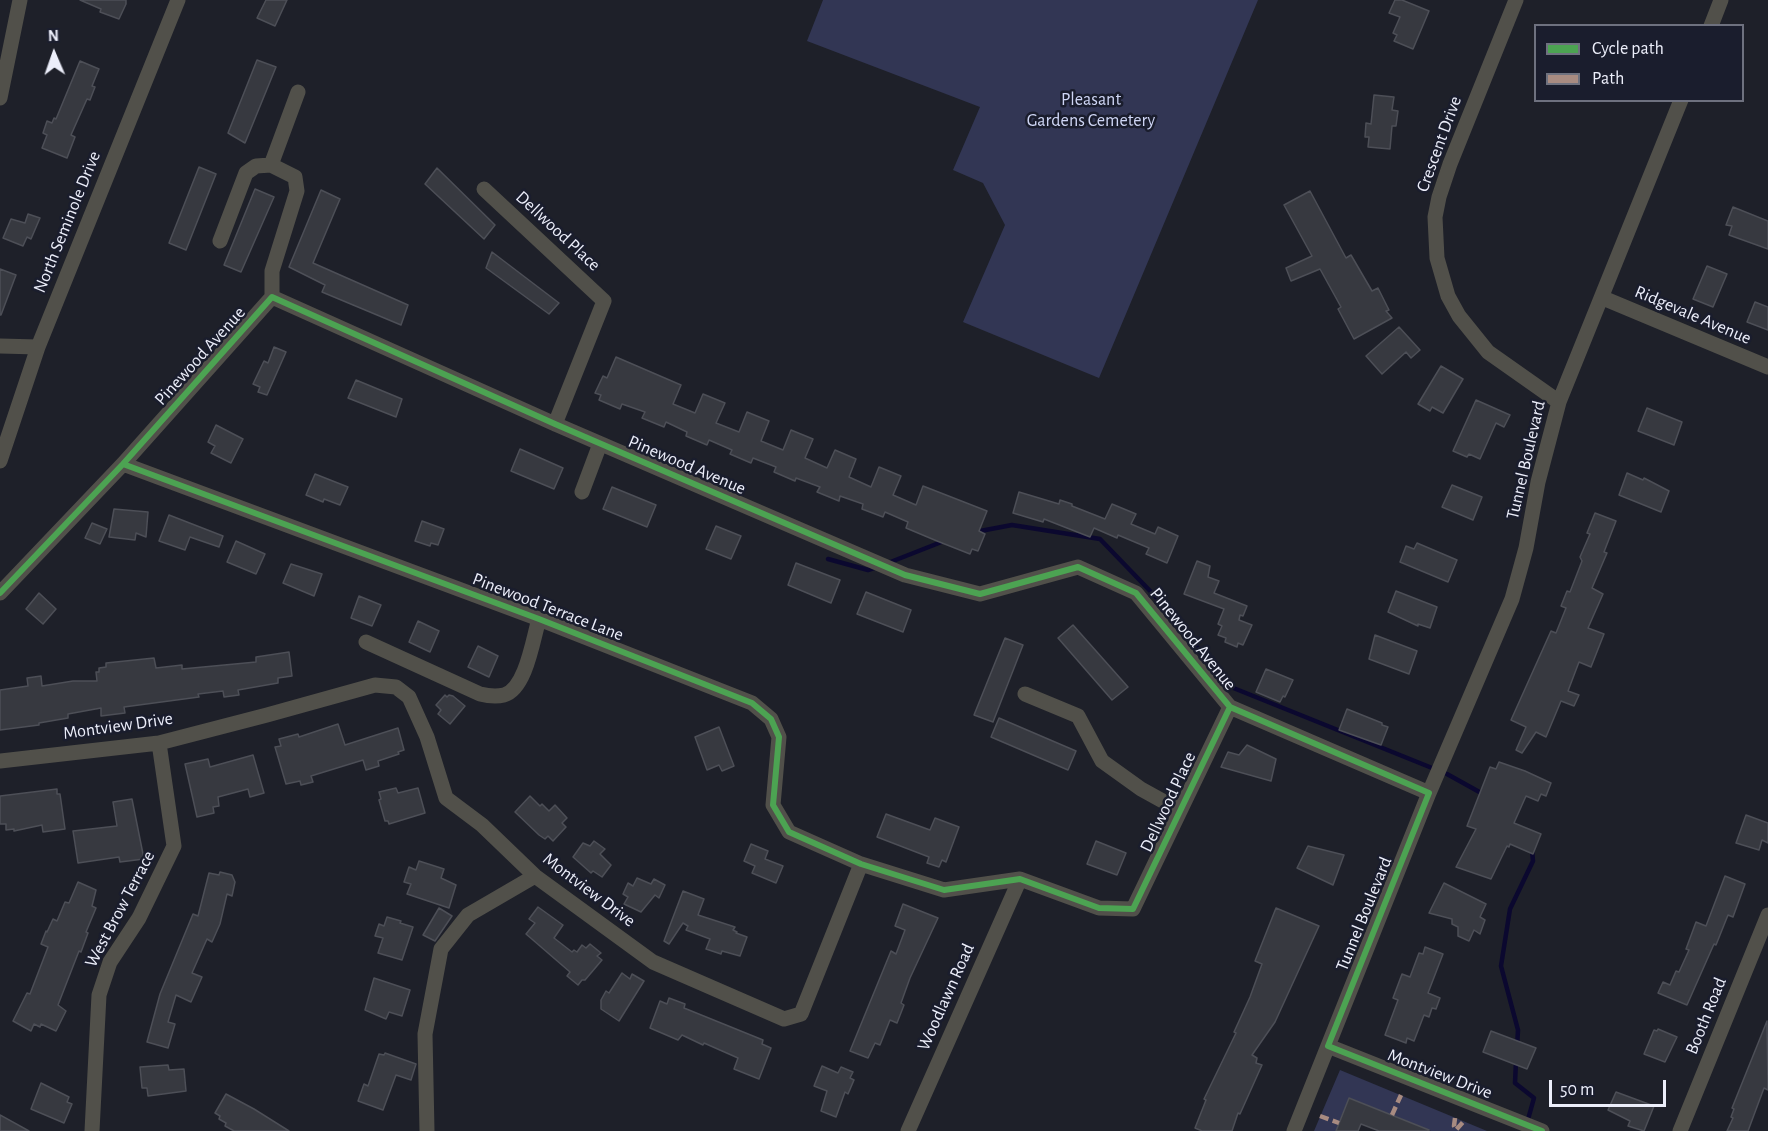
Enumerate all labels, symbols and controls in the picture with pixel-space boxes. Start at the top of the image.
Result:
north arrow [24,24,84,84]
legend [1534,24,1744,102]
text: N [48,28,59,44]
text: Cycle path [1592,40,1664,58]
text: Path [1592,70,1624,88]
park label: Pleasant Gardens Cemetery [1027,89,1155,132]
street label: Crescent Drive [1412,93,1466,195]
street label: North Seminole Drive [29,148,105,296]
street label: Dellwood Place [511,186,605,276]
street label: Ridgevale Avenue [1631,281,1755,349]
street label: Pinewood Avenue [150,302,250,410]
street label: Tunnel Boulevard [1502,398,1550,522]
street label: Pinewood Avenue [625,431,749,499]
street label: Pinewood Terrace Lane [469,568,627,646]
street label: Pinewood Avenue [1145,583,1241,695]
street label: Montview Drive [62,708,174,744]
street label: Dellwood Place [1135,749,1201,855]
street label: West Brow Terrace [80,847,160,971]
street label: Montview Drive [538,848,640,932]
street label: Tunnel Boulevard [1331,854,1397,974]
street label: Woodlawn Road [913,940,979,1054]
street label: Booth Road [1681,974,1731,1058]
street label: Montview Drive [1385,1044,1495,1104]
scale bar [1552,1068,1669,1106]
text: 50 m [1560,1081,1594,1099]

